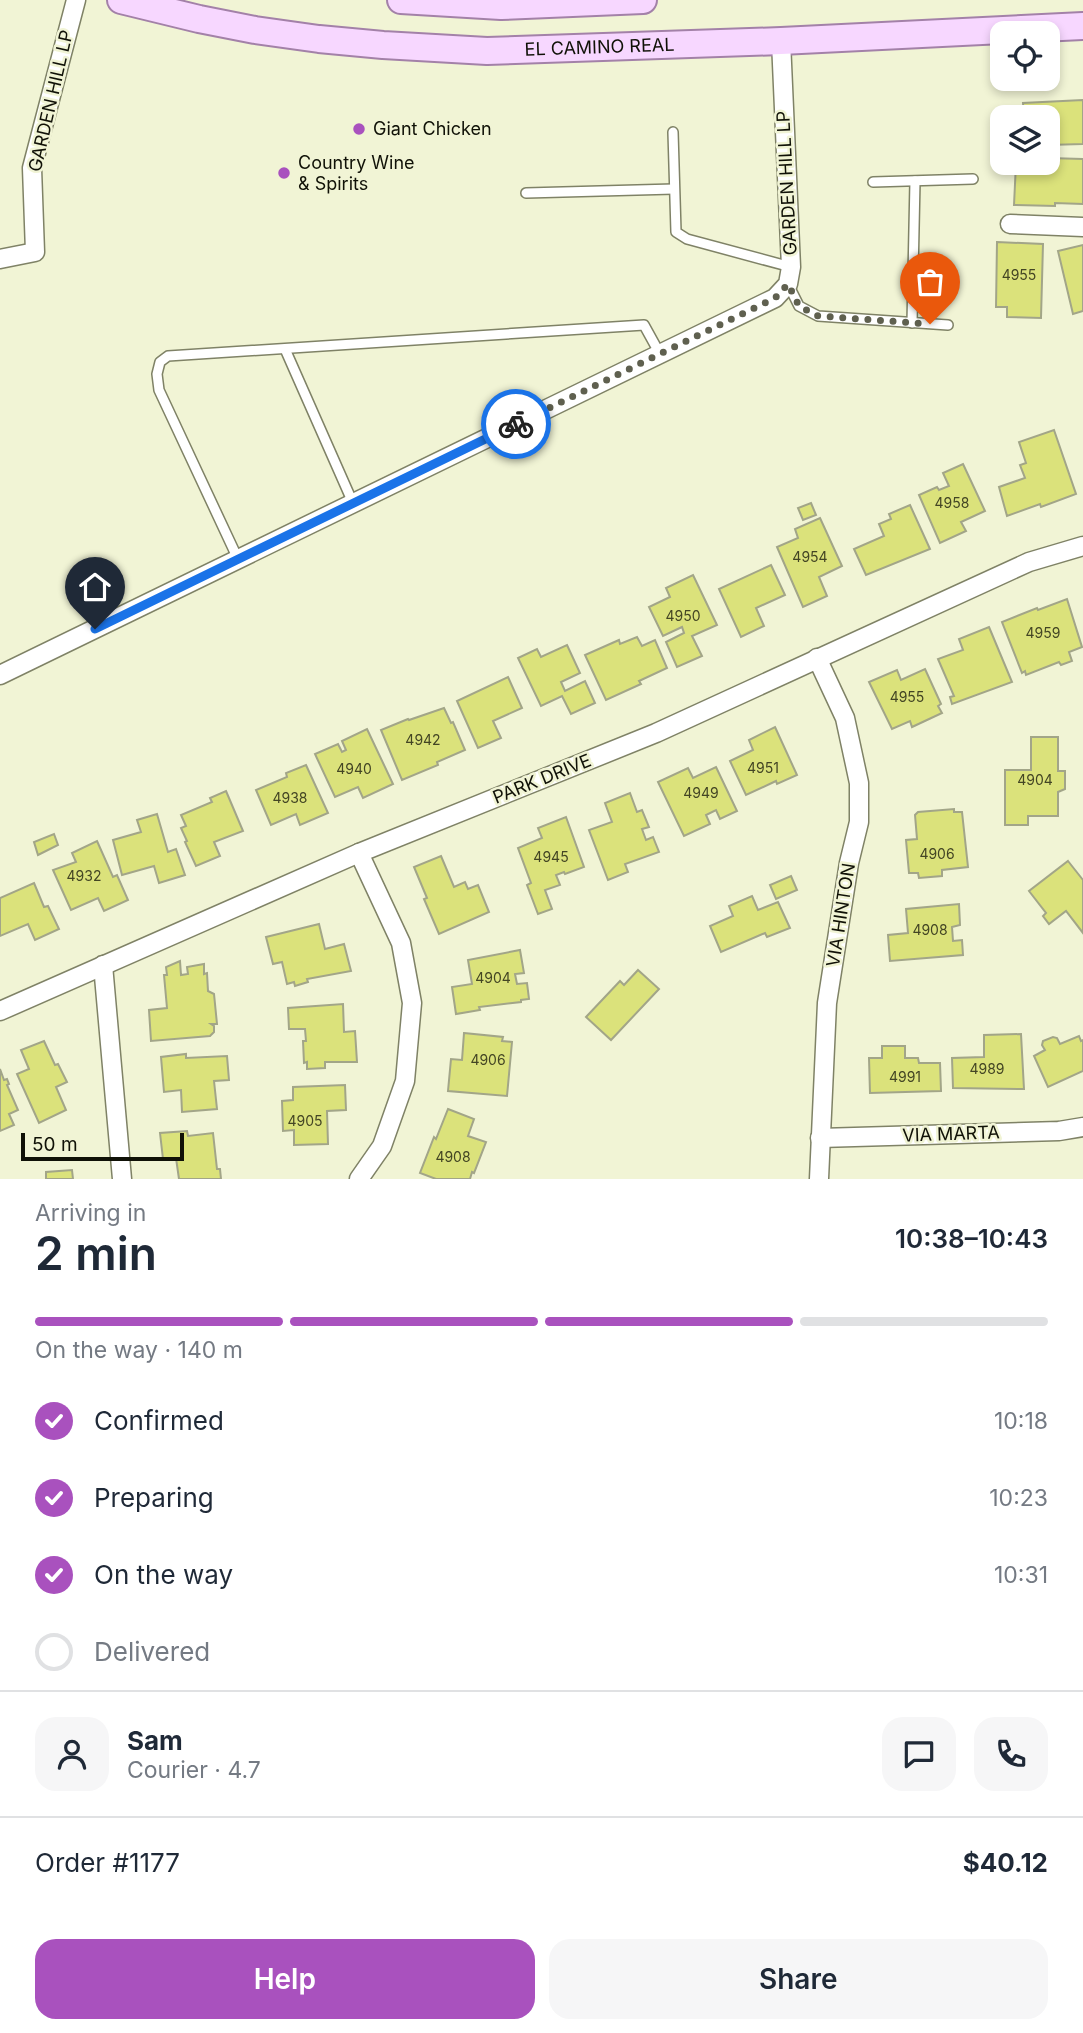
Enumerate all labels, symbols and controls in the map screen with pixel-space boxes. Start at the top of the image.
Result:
map controls [990,21,1060,175]
button: locate [990,21,1060,91]
street label: GARDEN HILL LP [24,28,77,174]
street label: EL CAMINO REAL [524,34,675,60]
button: layers [990,105,1060,175]
street label: GARDEN HILL LP [772,110,801,256]
place label: Giant Chicken [373,118,492,139]
marker: Giant Chicken [351,121,367,137]
place label: Country Wine & Spirits [298,152,415,194]
marker: Country Wine & Spirits [276,165,292,181]
pin [900,252,960,324]
icon: bag [911,263,949,301]
house number: 4955 [1002,266,1036,283]
courier [481,389,551,459]
icon: bike [497,405,535,443]
house number: 4958 [935,494,969,511]
house number: 4954 [792,548,828,565]
pin [65,557,125,629]
icon: home [76,568,114,606]
house number: 4950 [665,607,701,624]
house number: 4959 [1026,624,1060,641]
house number: 4955 [890,688,924,705]
house number: 4942 [405,731,441,748]
street label: PARK DRIVE [490,749,594,808]
house number: 4951 [747,759,779,776]
house number: 4940 [336,760,372,777]
house number: 4904 [1017,771,1053,788]
house number: 4949 [683,784,719,801]
house number: 4938 [272,789,308,806]
house number: 4906 [919,845,955,862]
house number: 4945 [533,848,569,865]
street label: VIA HINTON [822,861,859,968]
house number: 4932 [67,867,101,884]
house number: 4908 [912,921,948,938]
house number: 4904 [475,969,511,986]
house number: 4906 [470,1051,506,1068]
house number: 4989 [969,1060,1005,1077]
house number: 4991 [889,1068,921,1085]
house number: 4905 [287,1112,323,1129]
street label: VIA MARTA [902,1121,1000,1146]
scale bar [21,1130,184,1162]
text: 50 m [32,1133,78,1156]
house number: 4908 [435,1148,471,1165]
text: Arriving in [35,1199,146,1227]
text: 10:38–10:43 [895,1223,1048,1254]
text: 2 min [35,1225,157,1281]
text: On the way · 140 m [35,1336,243,1364]
icon: check [35,1402,73,1440]
text: Confirmed [94,1405,224,1436]
text: 10:18 [994,1407,1048,1435]
icon: check [35,1479,73,1517]
text: Preparing [94,1482,214,1513]
text: 10:23 [989,1484,1048,1512]
icon: check [35,1556,73,1594]
text: On the way [94,1559,233,1590]
text: 10:31 [994,1561,1048,1589]
text: Delivered [94,1636,210,1667]
button: person [35,1717,109,1791]
button: chat [882,1717,956,1791]
button: phone [974,1717,1048,1791]
text: Sam [127,1725,183,1756]
text: Courier · 4.7 [127,1756,261,1784]
text: Order #1177 [35,1847,180,1878]
text: $40.12 [963,1847,1048,1878]
button: Help [35,1939,535,2019]
button: Share [549,1939,1048,2019]

